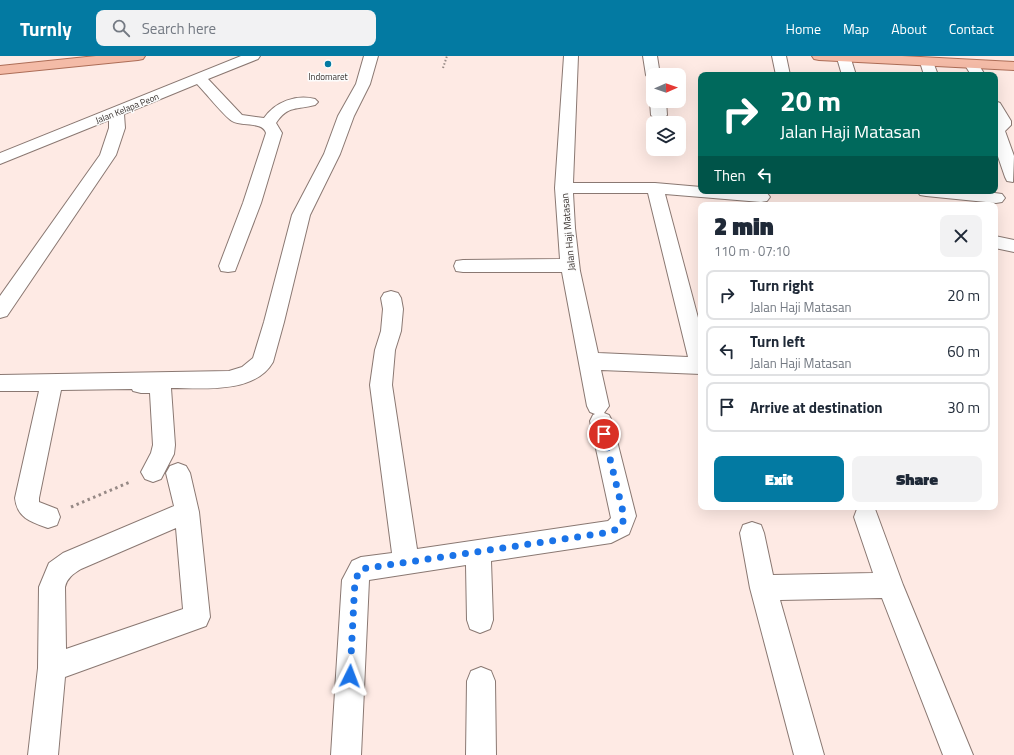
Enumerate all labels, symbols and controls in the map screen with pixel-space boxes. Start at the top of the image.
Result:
search box [96,10,376,46]
text: Turnly [20,14,72,43]
icon: search [110,17,132,39]
text: Search here [142,17,216,40]
text: Home [786,18,821,39]
text: Map [843,18,869,39]
text: About [891,18,927,39]
text: Contact [949,18,994,39]
marker: Indomaret [323,59,333,69]
north arrow [646,68,686,108]
map controls [646,68,686,156]
place label: Indomaret [308,70,348,83]
text: 20 m [780,79,841,122]
icon: right [714,88,766,140]
street label: Jalan Kelapa Peon [93,89,161,127]
button: layers [646,116,686,156]
text: Jalan Haji Matasan [780,118,921,145]
text: Then [714,164,746,187]
icon: left [754,164,776,186]
street label: Jalan Haji Matasan [557,192,579,272]
text: 2 min [714,208,774,244]
button: close [940,215,982,257]
text: 110 m · 07:10 [714,241,790,261]
text: Turn right [750,274,814,297]
icon: right [716,284,738,306]
text: 20 m [947,284,980,307]
text: Jalan Haji Matasan [750,297,852,317]
text: Turn left [750,330,805,353]
icon: left [716,340,738,362]
text: 60 m [947,340,980,363]
text: Jalan Haji Matasan [750,353,852,373]
icon: arrive [716,396,738,418]
text: Arrive at destination [750,396,883,419]
text: 30 m [947,396,980,419]
pin [587,417,621,451]
icon: arrive [593,423,615,445]
button: Exit [714,456,844,502]
button: Share [852,456,982,502]
position arrow [329,655,371,697]

